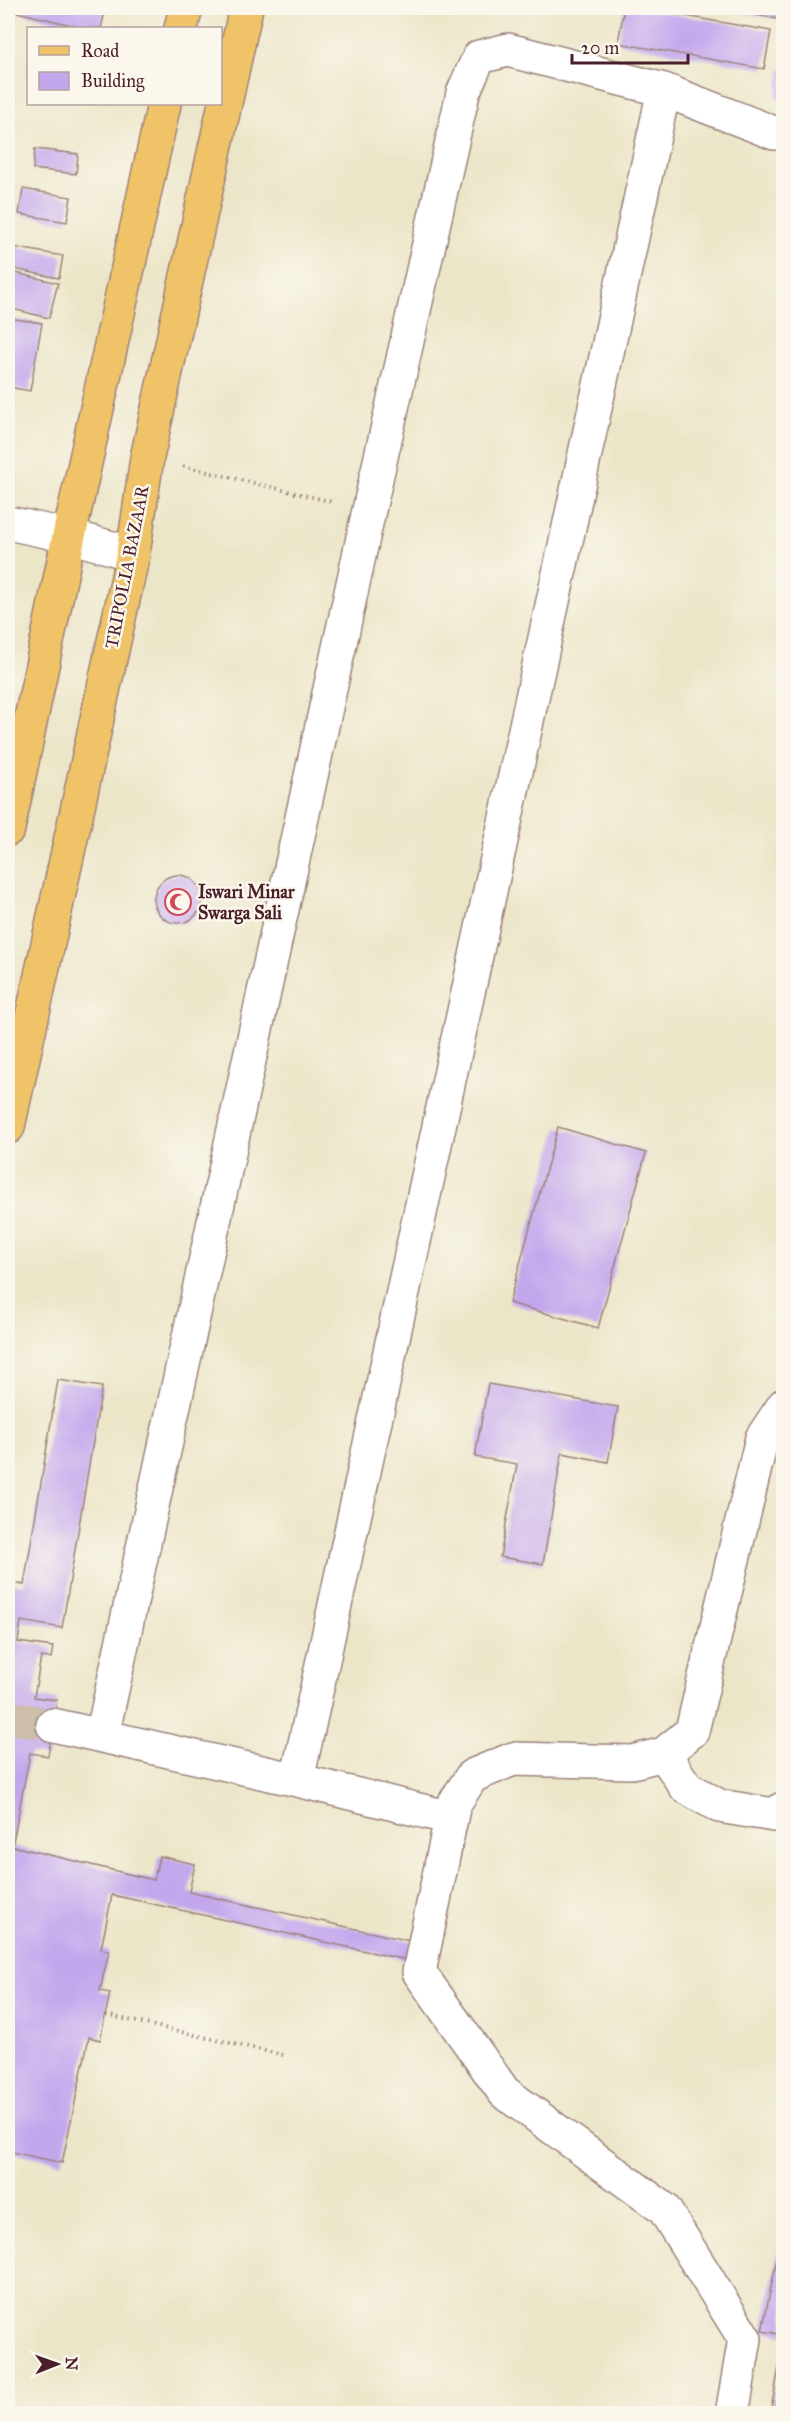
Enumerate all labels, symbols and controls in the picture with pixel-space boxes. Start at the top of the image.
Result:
legend [27,27,222,105]
scale bar [572,27,688,65]
text: 20 m [581,37,619,59]
text: Road [81,40,119,62]
text: Building [81,70,145,93]
street label: TRIPOLIA BAZAAR [100,482,154,650]
place label: Iswari Minar Swarga Sali [198,881,296,925]
mosque icon: Iswari Minar Swarga Sali [163,887,193,917]
north arrow [27,2334,87,2394]
text: N [62,2357,81,2371]

